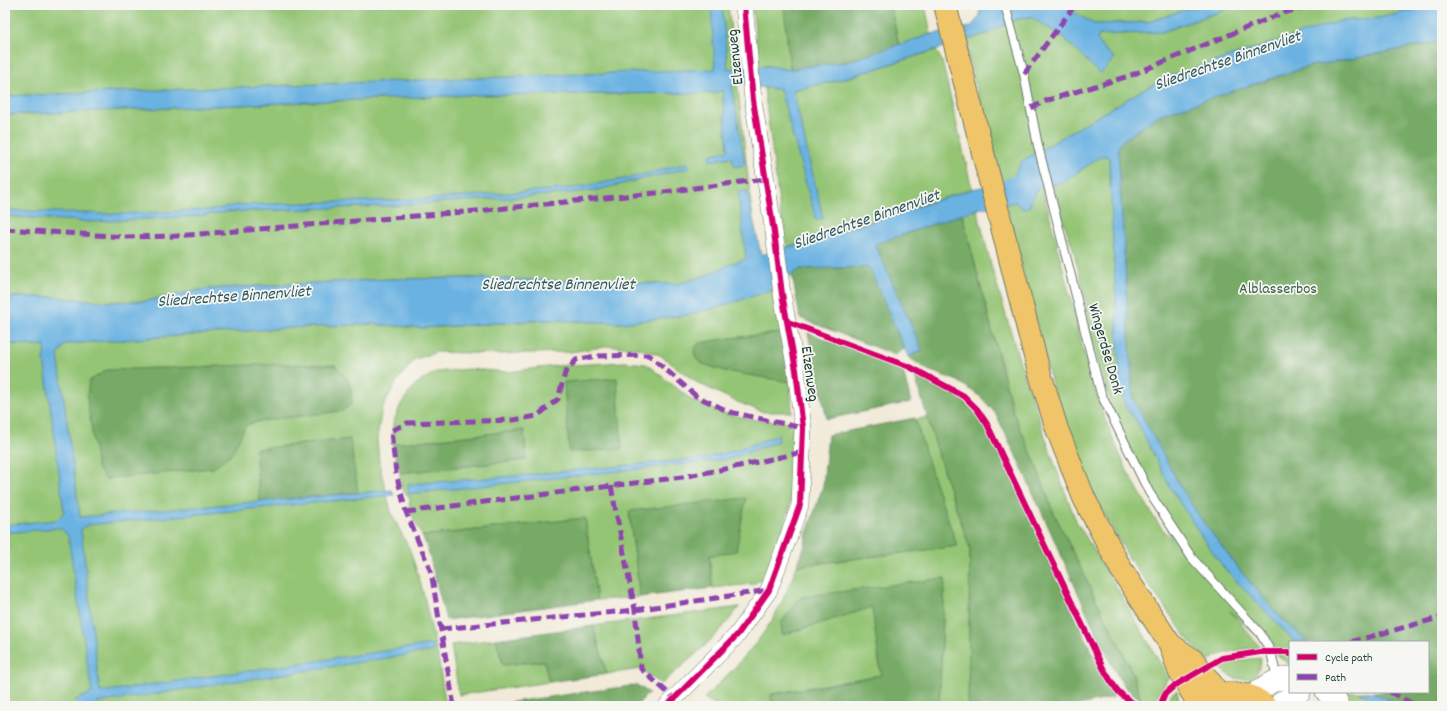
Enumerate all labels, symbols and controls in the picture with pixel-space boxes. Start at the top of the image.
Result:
water label: Sliedrechtse Binnenvliet [1152,25,1306,98]
street label: Elzenweg [722,28,750,86]
water label: Sliedrechtse Binnenvliet [791,184,945,257]
water label: Sliedrechtse Binnenvliet [481,274,636,298]
park label: Alblasserbos [1239,278,1317,301]
water label: Sliedrechtse Binnenvliet [157,281,313,315]
street label: Wingerdse Donk [1081,301,1129,397]
street label: Elzenweg [794,345,824,403]
legend [1289,641,1429,693]
text: Cycle path [1325,650,1373,667]
text: Path [1325,670,1346,687]

